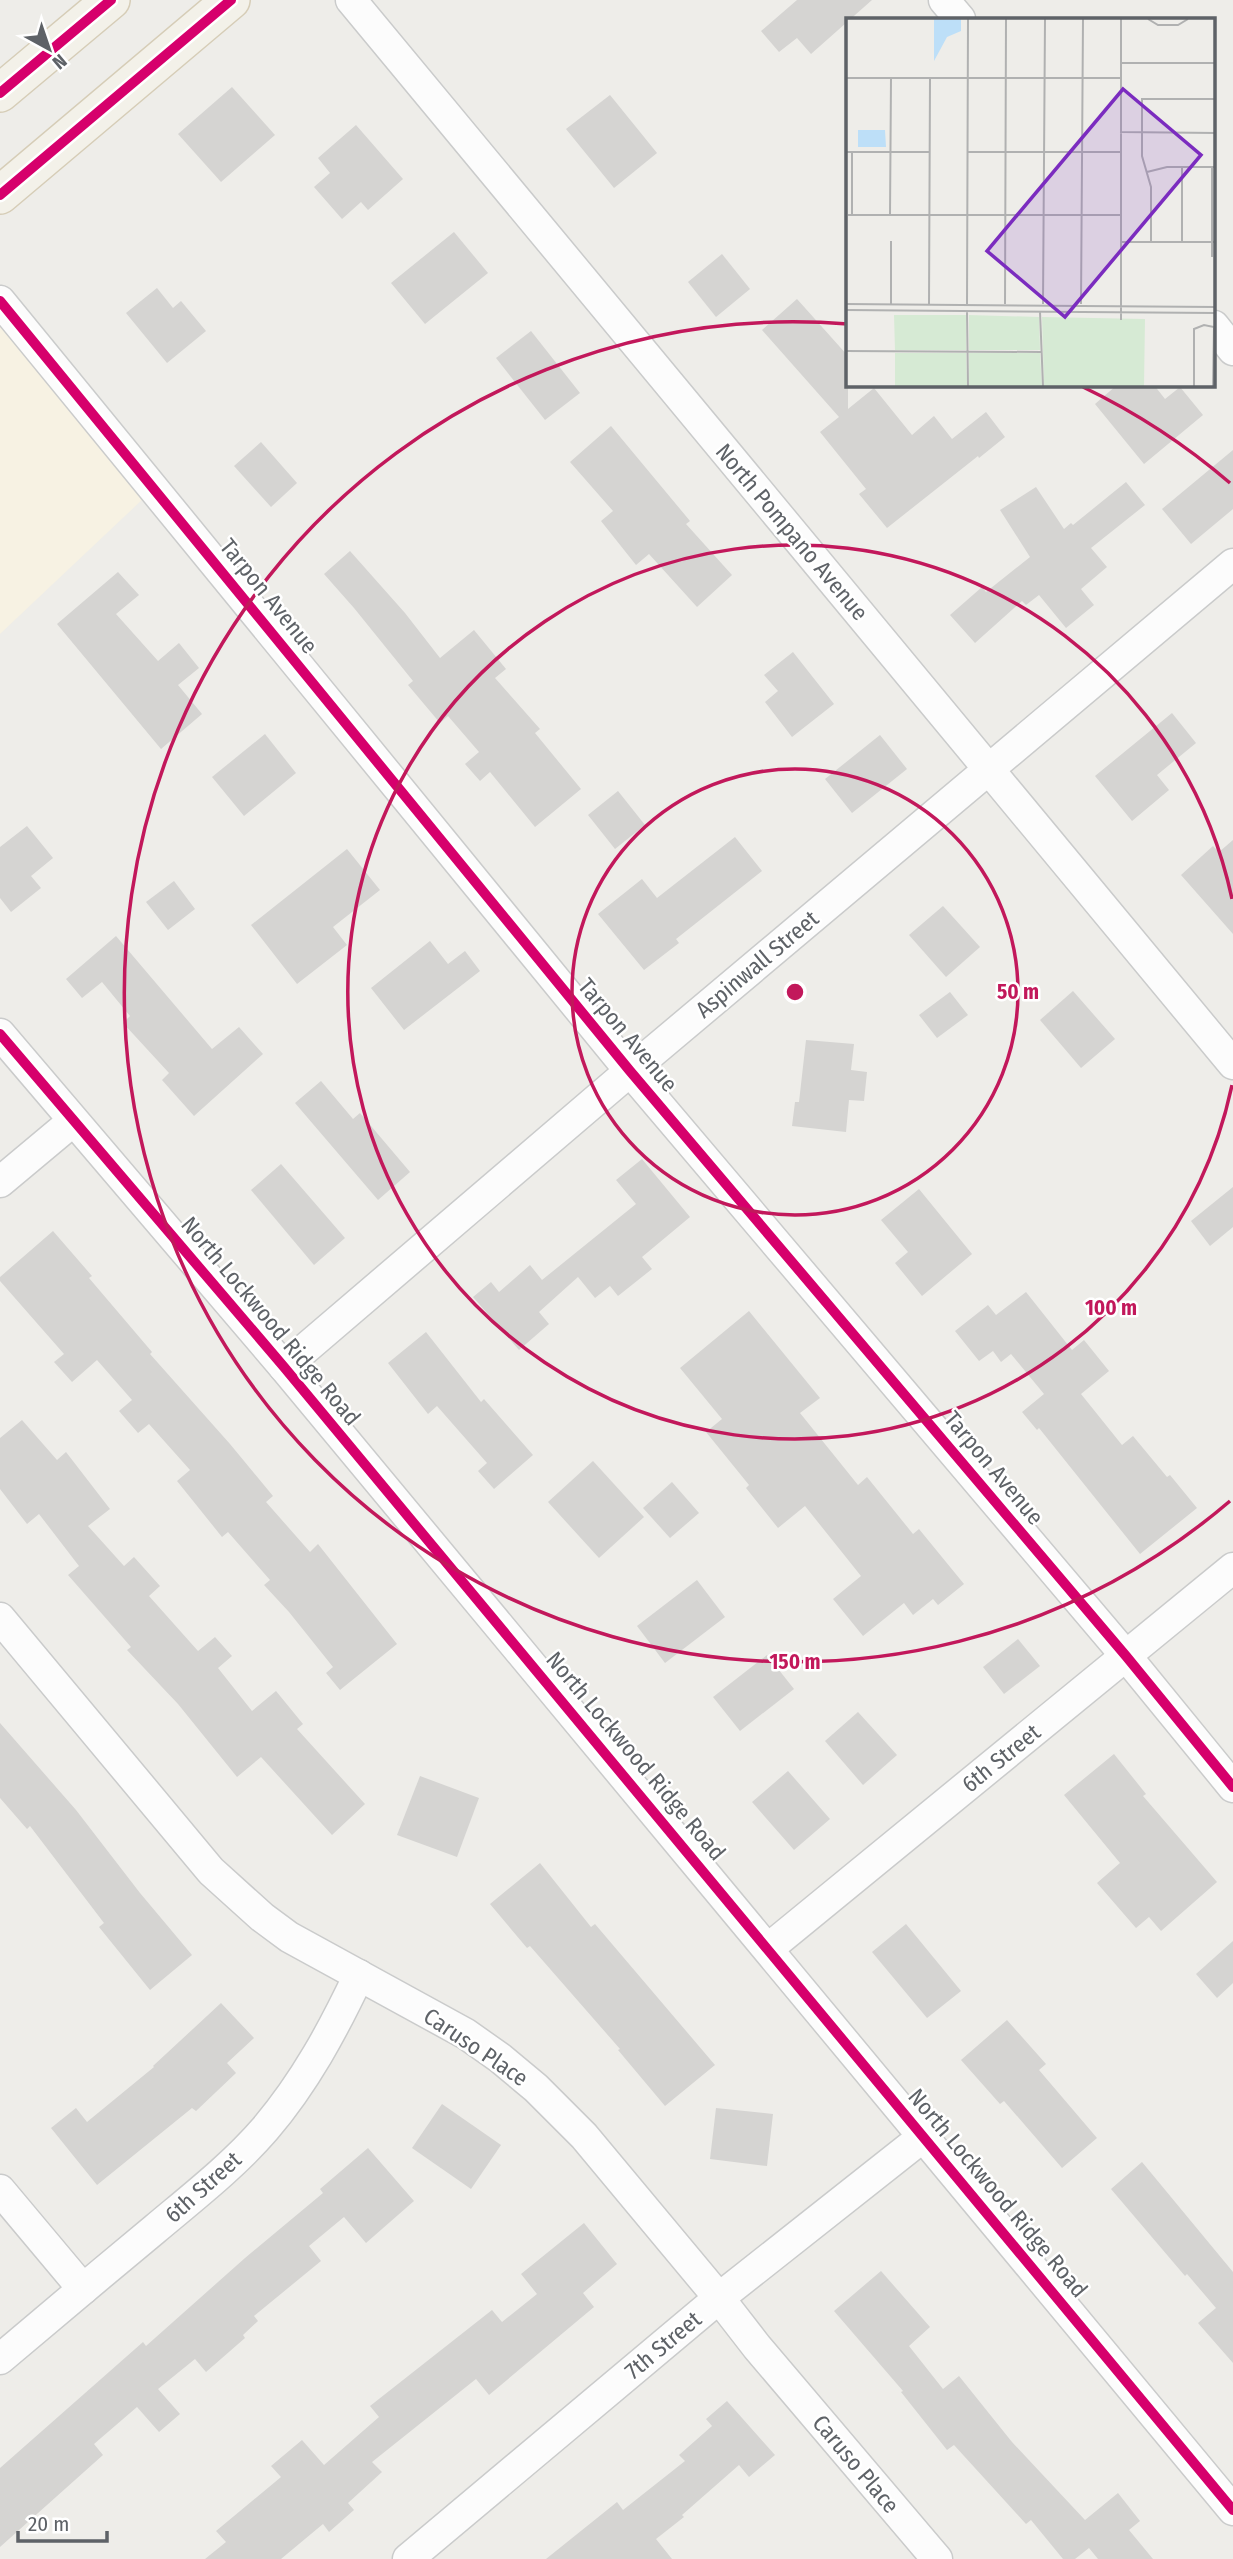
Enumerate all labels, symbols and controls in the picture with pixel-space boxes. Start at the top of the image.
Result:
north arrow [14,14,84,84]
inset map [846,18,1216,387]
text: N [48,49,71,74]
street label: North Pompano Avenue [710,438,874,626]
street label: Tarpon Avenue [214,533,324,659]
street label: Aspinwall Street [690,904,825,1024]
street label: Tarpon Avenue [572,972,684,1098]
text: 50 m [997,979,1039,1005]
centre of rings [783,980,807,1004]
street label: North Lockwood Ridge Road [175,1211,367,1431]
text: 100 m [1085,1295,1137,1321]
street label: Tarpon Avenue [938,1405,1050,1531]
street label: North Lockwood Ridge Road [540,1646,732,1866]
text: 150 m [769,1649,821,1675]
street label: 6th Street [956,1718,1046,1798]
street label: Caruso Place [418,2002,534,2092]
street label: North Lockwood Ridge Road [902,2083,1094,2303]
street label: 6th Street [159,2145,247,2229]
street label: 7th Street [619,2305,707,2385]
street label: Caruso Place [807,2409,905,2519]
scale bar [18,2500,107,2544]
text: 20 m [28,2511,69,2537]

